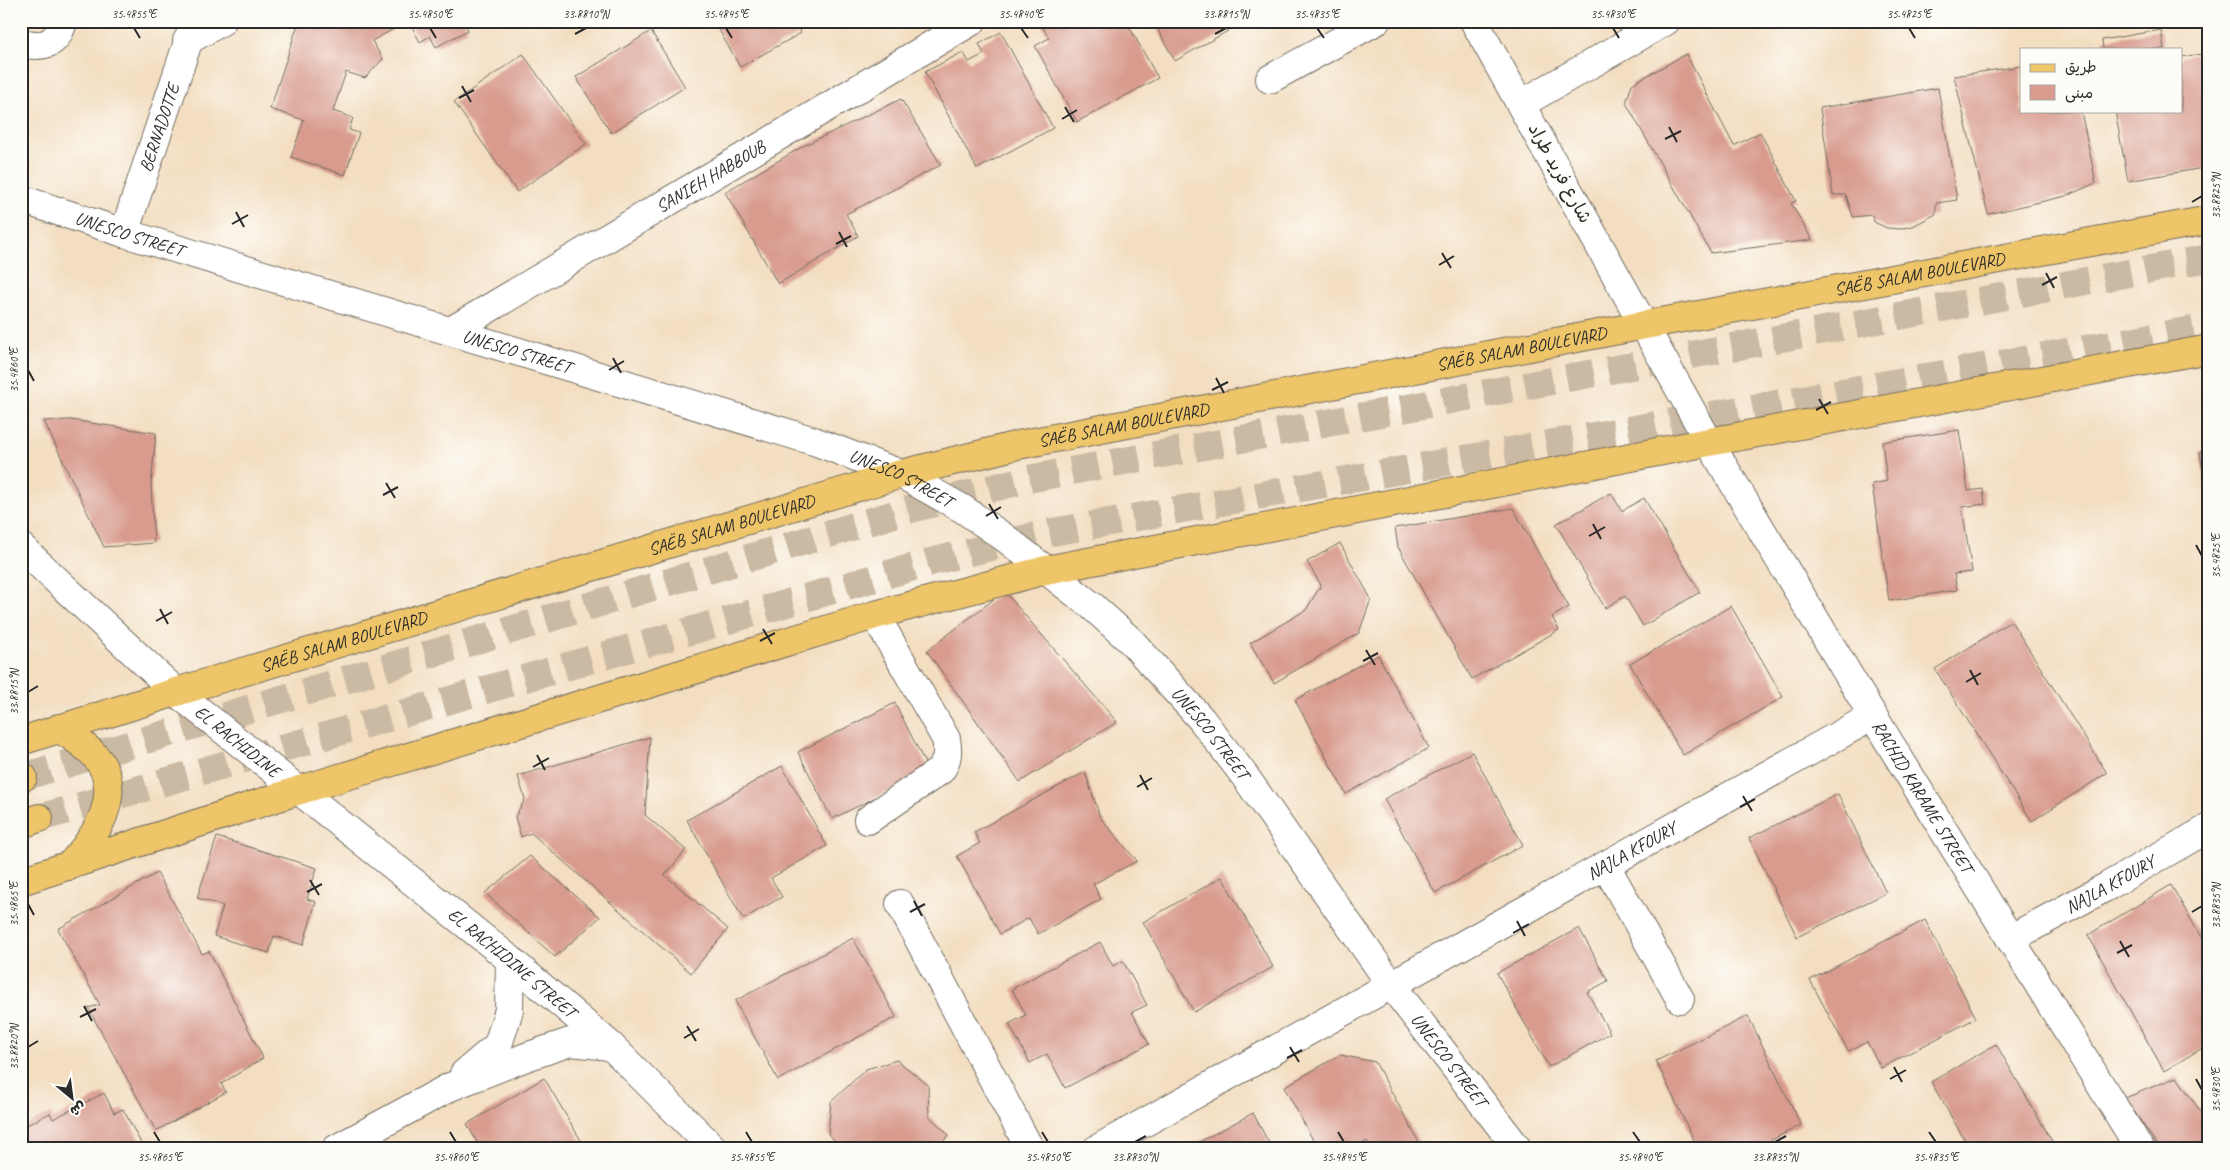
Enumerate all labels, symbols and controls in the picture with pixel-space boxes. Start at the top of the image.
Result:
text: 35.4855°E [112,6,158,22]
text: 35.4850°E [408,6,454,22]
text: 33.8810°N [563,6,610,22]
text: 35.4845°E [704,6,750,22]
text: 35.4840°E [999,6,1045,22]
text: 33.8815°N [1203,6,1250,22]
text: 35.4835°E [1295,6,1341,22]
text: 35.4830°E [1591,6,1637,22]
text: 35.4825°E [1887,6,1933,22]
legend [2020,48,2182,112]
text: طريق [2065,58,2097,77]
street label: BERNADOTTE [134,79,185,175]
text: مبنى [2065,84,2093,103]
street label: شارع فريد طراد [1523,119,1597,227]
street label: SANIEH HABBOUB [652,135,771,218]
text: 33.8825°N [2208,172,2224,219]
street label: UNESCO STREET [72,207,190,262]
street label: SAËB SALAM BOULEVARD [1832,247,2008,301]
street label: SAËB SALAM BOULEVARD [1434,321,1610,376]
street label: UNESCO STREET [460,325,578,379]
text: 35.4860°E [6,346,22,392]
street label: SAËB SALAM BOULEVARD [1037,397,1212,452]
street label: UNESCO STREET [846,444,960,514]
street label: SAËB SALAM BOULEVARD [646,489,819,560]
text: 35.4825°E [2208,532,2224,578]
street label: SAËB SALAM BOULEVARD [258,606,431,677]
text: 33.8815°N [6,668,22,715]
street label: UNESCO STREET [1167,682,1257,787]
street label: EL RACHIDINE [190,700,286,783]
street label: RACHID KARAME STREET [1867,716,1980,880]
street label: NAJLA KFOURY [1583,815,1683,885]
street label: NAJLA KFOURY [2062,849,2162,918]
text: 35.4865°E [6,880,22,926]
text: 33.8835°N [2208,882,2224,929]
street label: EL RACHIDINE STREET [444,903,584,1025]
street label: UNESCO STREET [1406,1009,1495,1114]
text: 33.8820°N [6,1023,22,1070]
text: 35.4830°E [2208,1066,2224,1112]
north arrow [48,1072,98,1122]
text: ش [67,1098,89,1120]
text: 35.4865°E [138,1149,184,1165]
text: 35.4860°E [434,1149,480,1165]
text: 35.4855°E [730,1149,776,1165]
text: 35.4850°E [1026,1149,1072,1165]
text: 33.8830°N [1112,1149,1159,1165]
text: 35.4845°E [1322,1149,1368,1165]
text: 35.4840°E [1618,1149,1664,1165]
text: 33.8835°N [1752,1149,1799,1165]
text: 35.4835°E [1914,1149,1960,1165]

